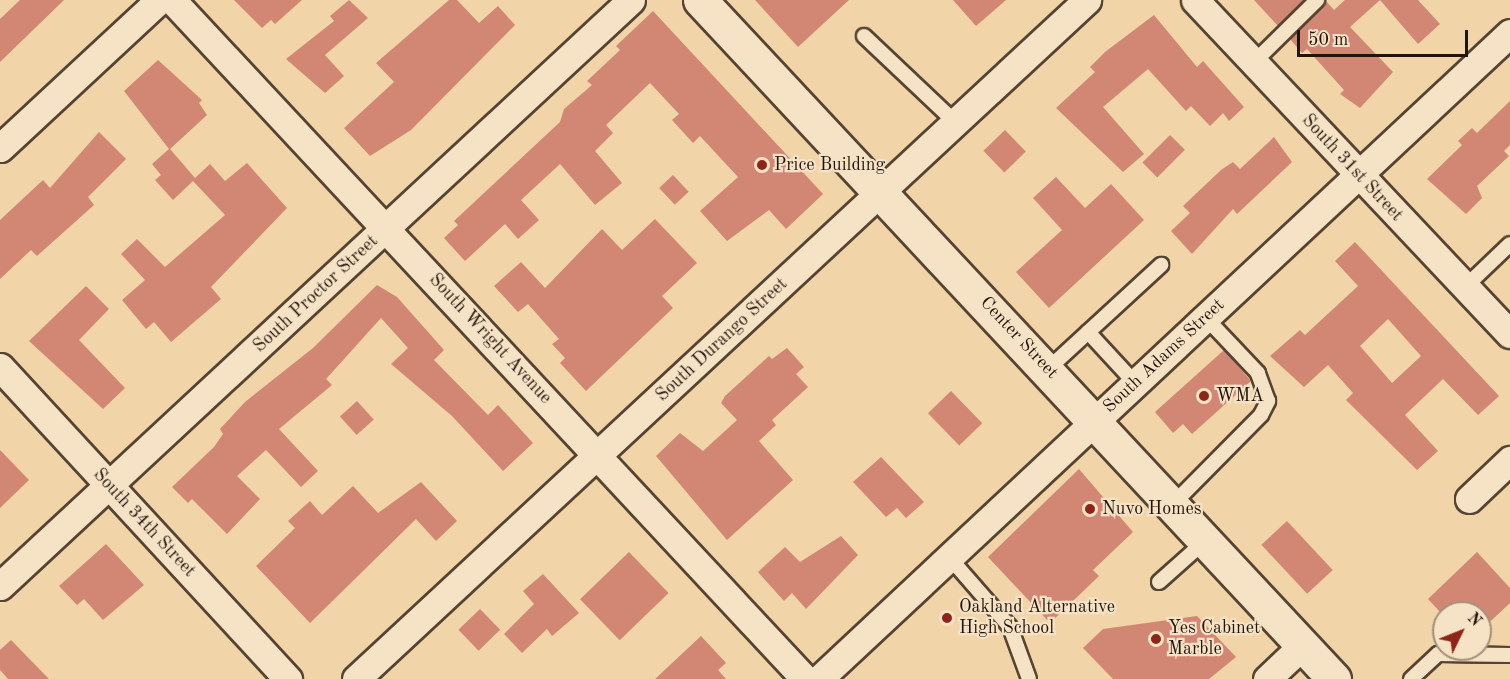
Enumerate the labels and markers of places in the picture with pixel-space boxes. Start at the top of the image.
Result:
place label: Price Building [774,154,885,176]
marker: Price Building [755,158,769,172]
place label: WMA [1216,385,1264,407]
marker: WMA [1197,389,1211,403]
place label: Nuvo Homes [1102,498,1202,520]
marker: Nuvo Homes [1083,502,1097,516]
place label: Oakland Alternative High School [959,597,1115,640]
marker: Oakland Alternative High School [940,611,954,625]
place label: Yes Cabinet Marble [1168,618,1260,660]
marker: Yes Cabinet Marble [1149,632,1163,646]

